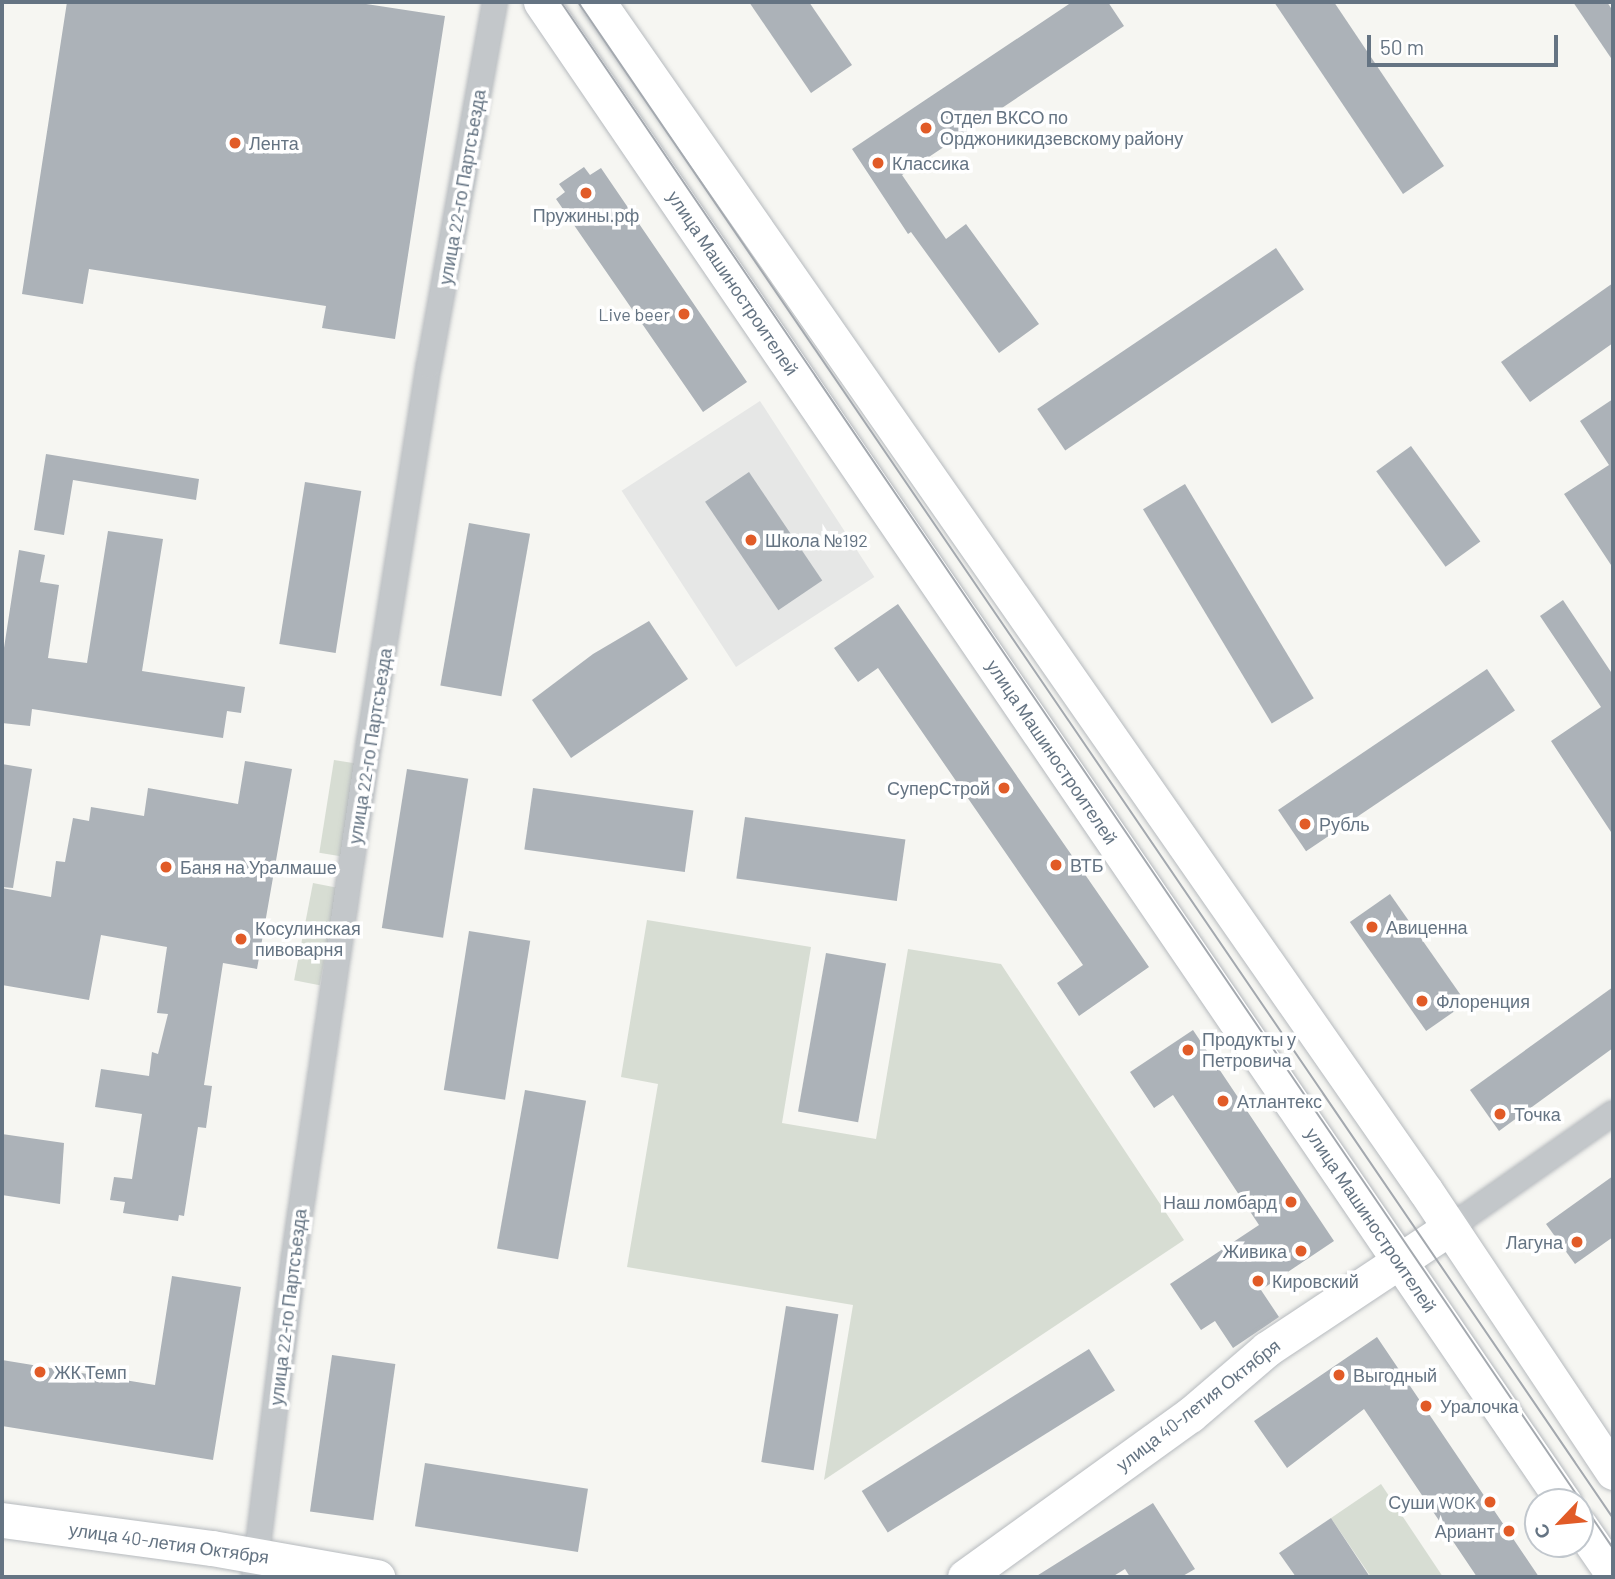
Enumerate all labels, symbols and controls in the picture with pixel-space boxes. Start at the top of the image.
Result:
scale bar [1370,21,1561,65]
text: 50 m [1380,34,1424,59]
street label: улица 22-го Партсъезда [434,88,490,286]
place label: Отдел ВКСО по Орджоникидзевскому району [940,107,1183,150]
marker: Отдел ВКСО по Орджоникидзевскому району [918,120,934,136]
place label: Лента [249,132,299,154]
marker: Лента [227,135,243,151]
place label: Классика [892,152,969,174]
marker: Классика [870,155,886,171]
marker: Пружины.рф [578,185,594,201]
street label: улица Машиностроителей [663,187,803,379]
place label: Пружины.рф [533,204,639,226]
place label: Live beer [598,303,670,325]
marker: Live beer [676,306,692,322]
place label: Школа №192 [765,529,868,551]
marker: Школа №192 [743,532,759,548]
street label: улица 22-го Партсъезда [344,646,396,846]
street label: улица Машиностроителей [982,656,1122,848]
place label: СуперСтрой [887,777,990,799]
marker: СуперСтрой [996,780,1012,796]
place label: Рубль [1319,813,1370,835]
marker: Рубль [1297,816,1313,832]
place label: ВТБ [1070,854,1104,876]
place label: Баня на Уралмаше [180,856,337,878]
marker: ВТБ [1048,857,1064,873]
marker: Баня на Уралмаше [158,859,174,875]
place label: Авиценна [1386,916,1468,938]
place label: Косулинская пивоварня [255,918,361,960]
marker: Авиценна [1364,919,1380,935]
marker: Косулинская пивоварня [233,931,249,947]
place label: Флоренция [1436,990,1530,1012]
marker: Флоренция [1414,993,1430,1009]
place label: Продукты у Петровича [1202,1029,1296,1072]
marker: Продукты у Петровича [1180,1042,1196,1058]
place label: Атлантекс [1237,1090,1322,1112]
marker: Атлантекс [1215,1093,1231,1109]
place label: Точка [1514,1103,1561,1125]
marker: Точка [1492,1106,1508,1122]
street label: улица Машиностроителей [1301,1124,1441,1316]
place label: Наш ломбард [1163,1191,1277,1213]
marker: Наш ломбард [1283,1194,1299,1210]
street label: улица 22-го Партсъезда [265,1207,311,1407]
place label: Лагуна [1506,1231,1563,1253]
marker: Лагуна [1569,1234,1585,1250]
place label: Живика [1222,1240,1287,1262]
marker: Живика [1293,1243,1309,1259]
place label: Кировский [1272,1270,1359,1292]
marker: Кировский [1250,1273,1266,1289]
street label: улица 40-летия Октября [1112,1334,1284,1476]
place label: ЖК Темп [54,1361,127,1383]
marker: ЖК Темп [32,1364,48,1380]
place label: Выгодный [1353,1364,1437,1386]
marker: Выгодный [1331,1367,1347,1383]
place label: Уралочка [1440,1395,1519,1417]
marker: Уралочка [1418,1398,1434,1414]
north arrow [1524,1488,1594,1558]
place label: Суши WOK [1388,1491,1476,1513]
marker: Суши WOK [1482,1494,1498,1510]
street label: улица 40-летия Октября [68,1518,270,1568]
place label: Ариант [1435,1520,1495,1542]
text: С [1528,1520,1555,1543]
marker: Ариант [1501,1523,1517,1539]

